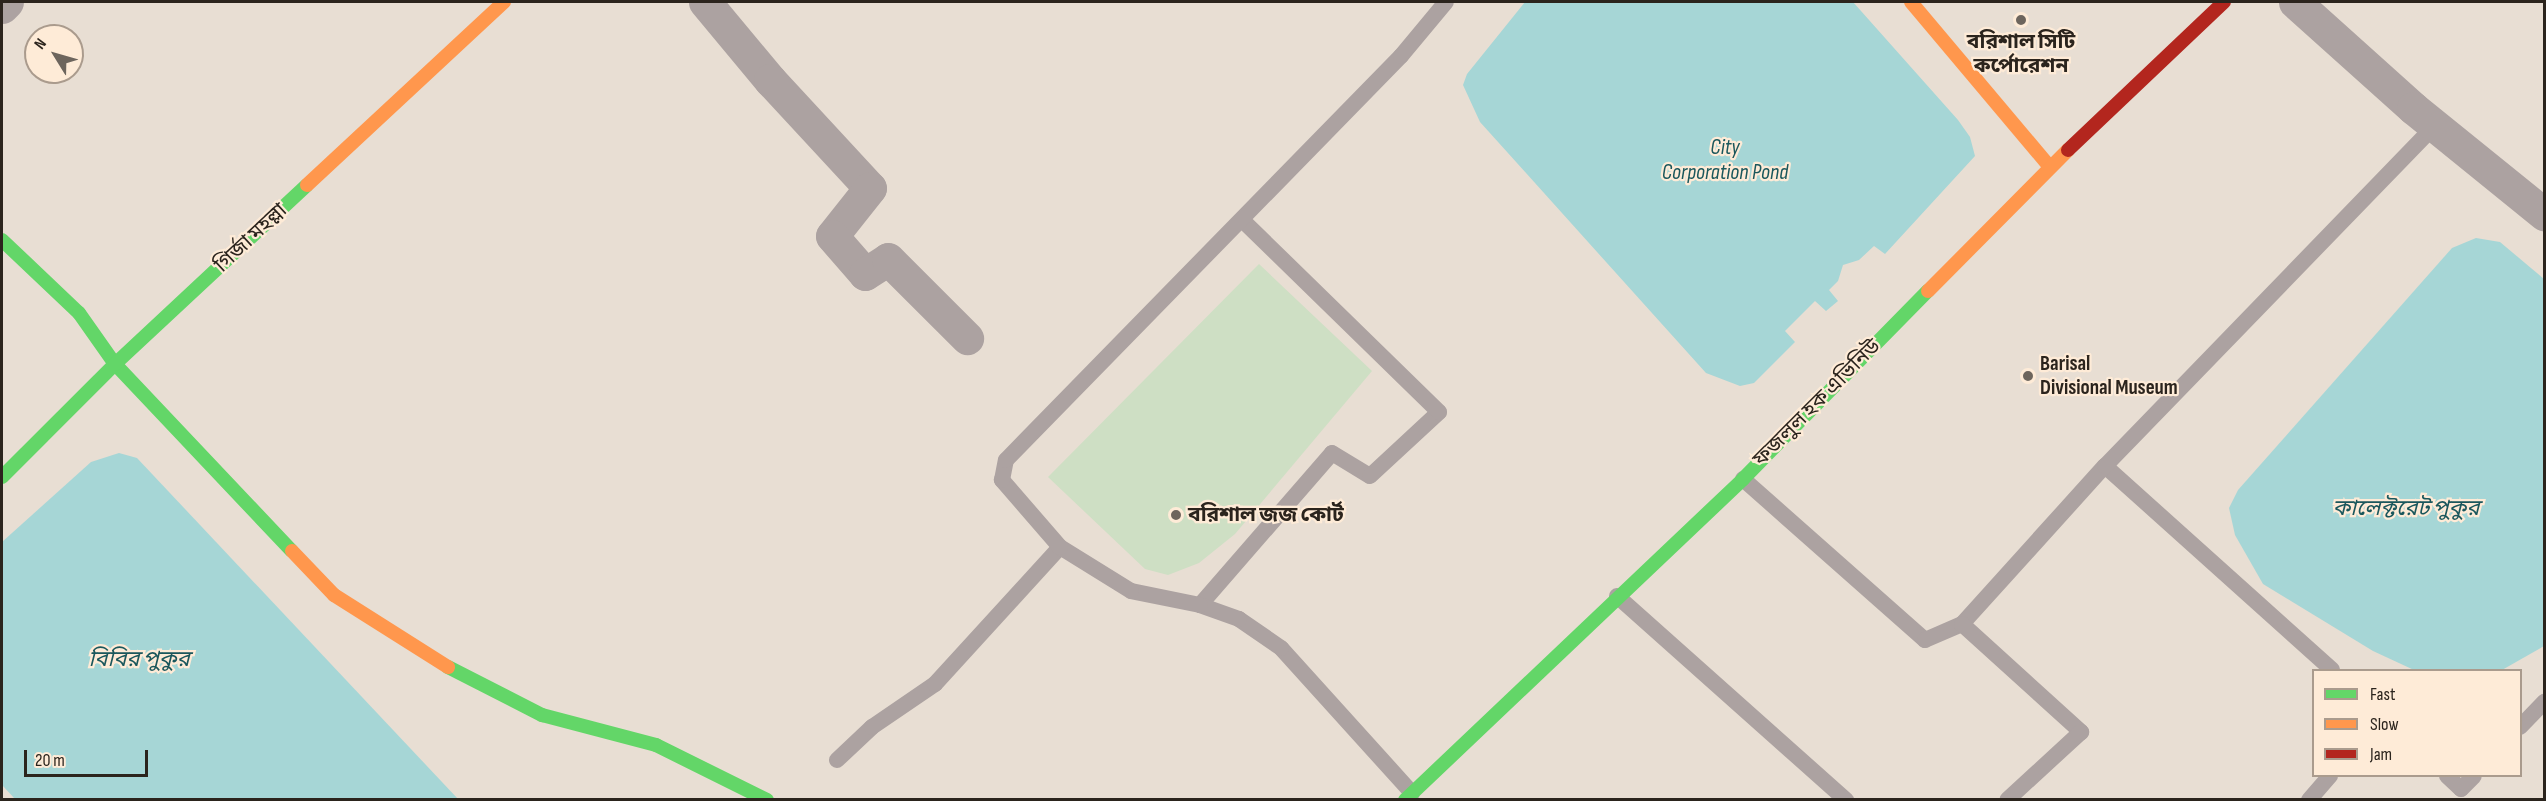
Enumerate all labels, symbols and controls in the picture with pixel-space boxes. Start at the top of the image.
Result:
marker: বরিশাল সিটি কর্পোরেশন [2014,13,2028,27]
north arrow [24,24,84,84]
place label: বরিশাল সিটি কর্পোরেশন [1967,29,2075,79]
text: N [31,35,51,53]
water label: City Corporation Pond [1662,134,1788,186]
street label: গির্জা মহল্লা [210,198,292,278]
street label: ফজলুল হক এভিনিউ [1748,334,1886,472]
place label: Barisal Divisional Museum [2040,351,2178,401]
marker: Barisal Divisional Museum [2021,369,2035,383]
water label: কালেক্টরেট পুকুর [2333,496,2479,522]
place label: বরিশাল জজ কোর্ট [1188,502,1344,528]
marker: বরিশাল জজ কোর্ট [1169,508,1183,522]
water label: বিবির পুকুর [88,647,190,673]
legend [2312,669,2522,777]
text: Fast [2370,684,2395,705]
text: Slow [2370,714,2399,735]
scale bar [27,738,152,776]
text: Jam [2370,744,2392,765]
text: 20 m [35,750,65,771]

